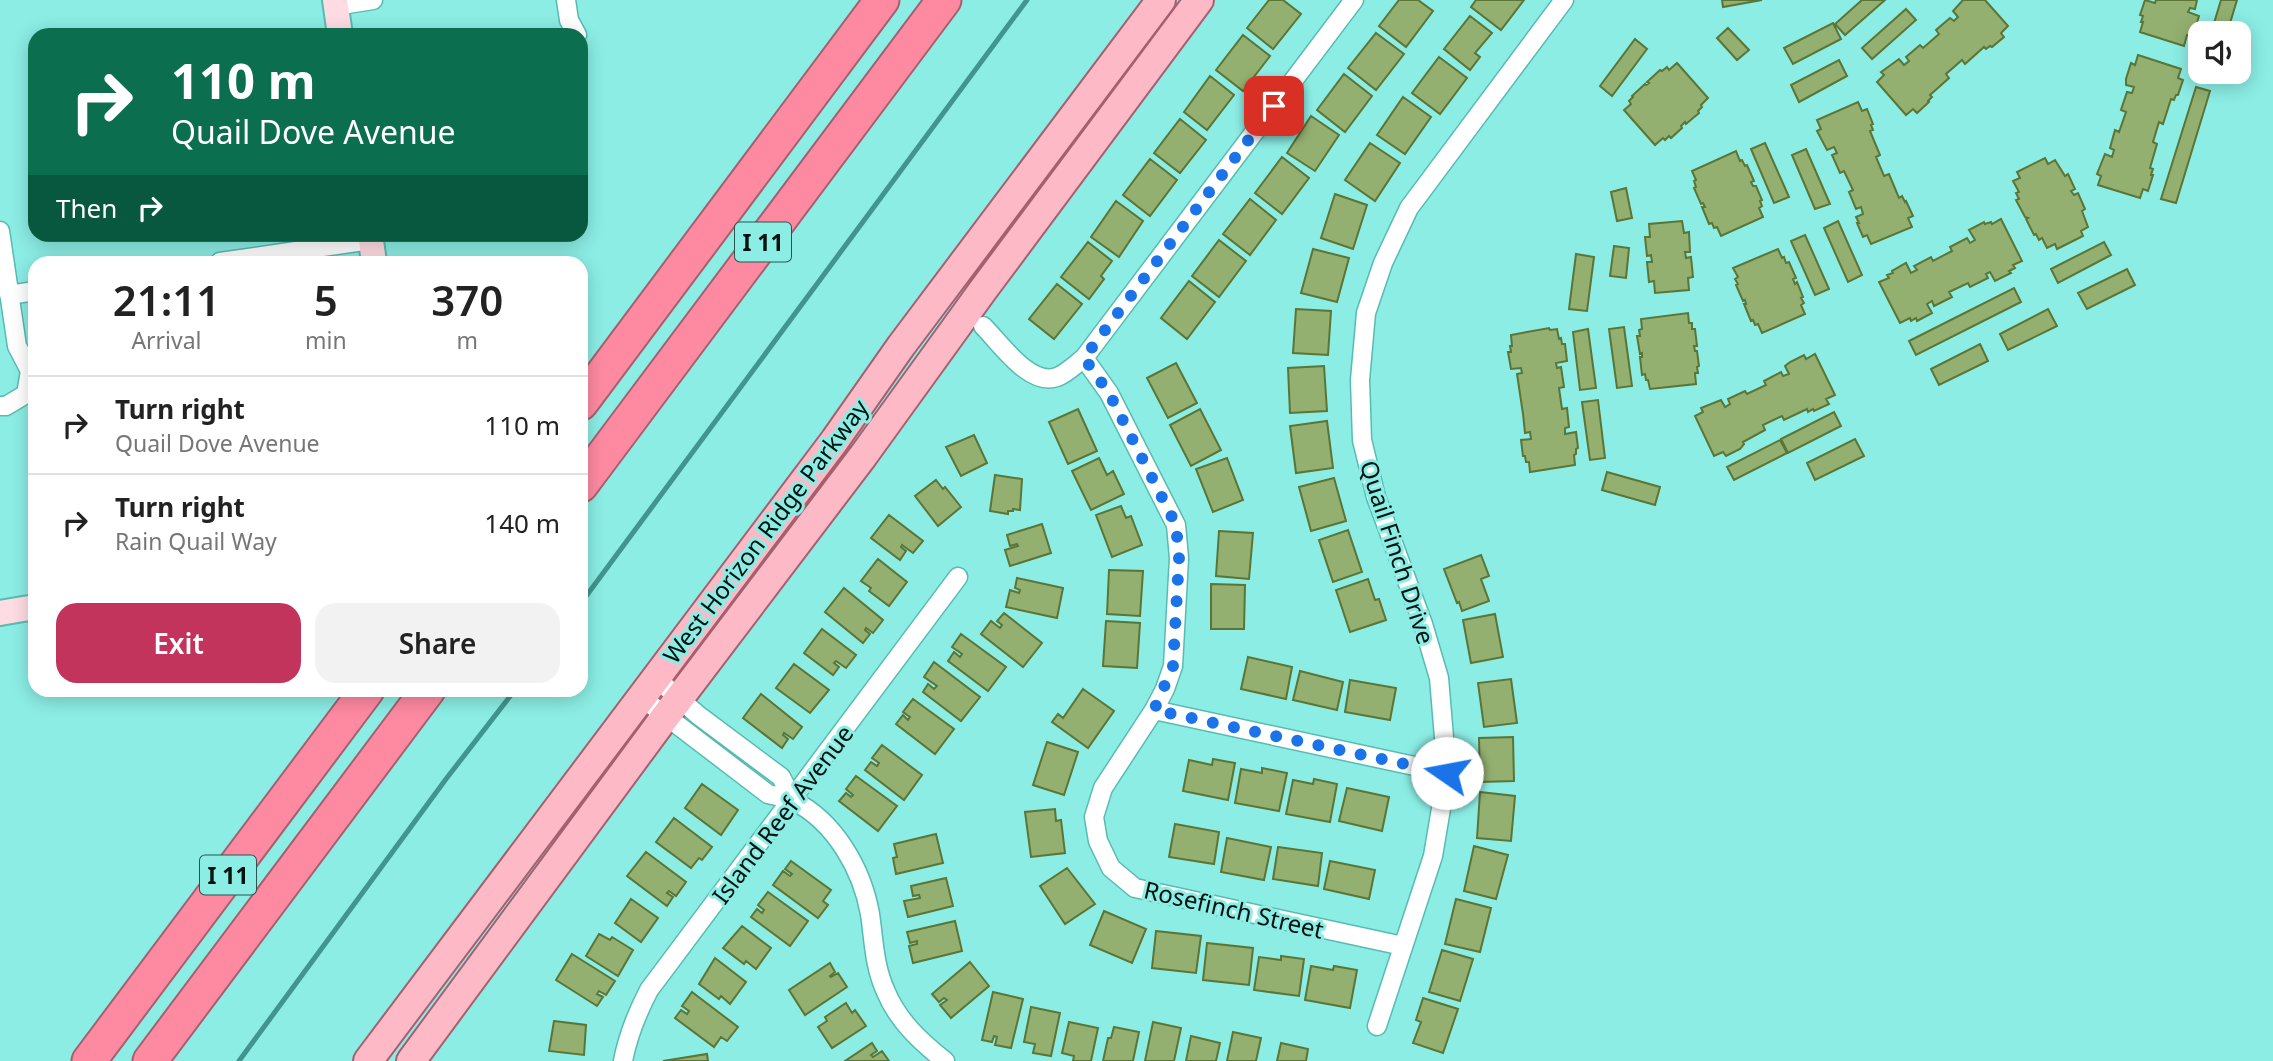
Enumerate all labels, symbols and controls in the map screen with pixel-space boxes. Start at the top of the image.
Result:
map controls [2188,21,2251,84]
button: sound [2188,21,2251,84]
text: 110 m [171,47,316,113]
icon: right [56,56,147,147]
pin [1244,76,1304,136]
icon: arrive [1255,87,1293,125]
text: Quail Dove Avenue [171,110,456,153]
icon: right [131,189,169,227]
text: Then [56,190,117,226]
road number: I 11 [735,222,791,262]
text: 21:11 [113,271,220,328]
text: 5 [314,271,338,328]
text: 370 [431,271,503,328]
text: Arrival [131,324,202,356]
text: min [305,324,347,356]
text: m [457,324,478,356]
text: Turn right [115,391,245,427]
street label: West Horizon Ridge Parkway [655,392,876,670]
icon: right [56,406,94,444]
text: 110 m [484,407,560,443]
text: Quail Dove Avenue [115,427,320,459]
street label: Quail Finch Drive [1353,456,1443,648]
text: Turn right [115,489,245,525]
icon: right [56,504,94,542]
text: 140 m [484,505,560,541]
text: Rain Quail Way [115,525,277,557]
button: Exit [56,603,301,683]
button: Share [315,603,560,683]
street label: Island Reef Avenue [704,718,860,910]
position arrow [1410,736,1484,810]
road number: I 11 [200,856,256,894]
street label: Rosefinch Street [1141,872,1327,946]

